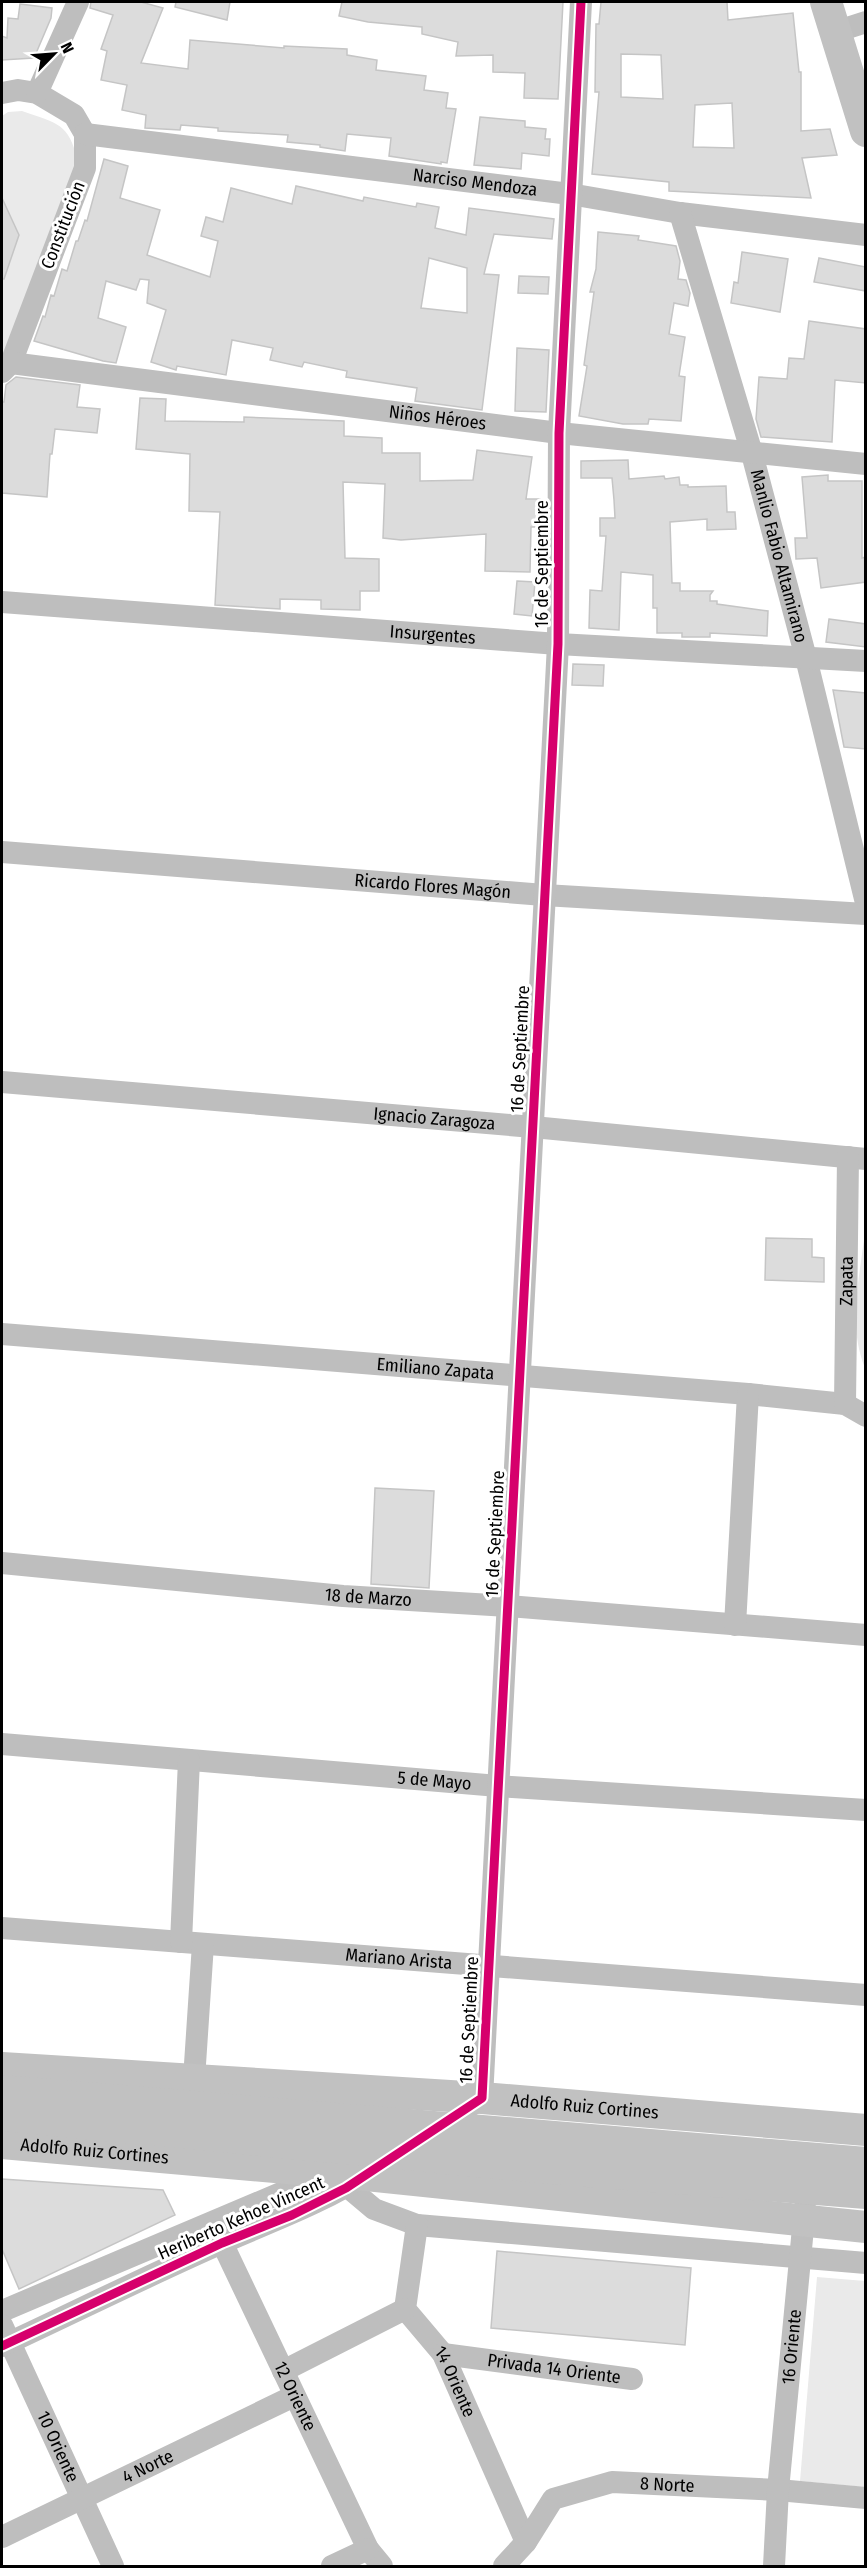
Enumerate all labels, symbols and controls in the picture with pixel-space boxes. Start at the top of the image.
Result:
north arrow [24,24,84,84]
text: N [57,40,78,56]
street label: Narciso Mendoza [412,164,539,201]
street label: Constitución [36,178,90,272]
street label: Niños Héroes [388,400,488,435]
street label: Manlio Fabio Altamirano [746,467,812,645]
street label: 16 de Septiembre [531,500,553,628]
street label: Insurgentes [389,620,477,649]
street label: Ricardo Flores Magón [354,869,512,903]
street label: 16 de Septiembre [506,985,534,1113]
street label: Ignacio Zaragoza [373,1103,496,1135]
street label: Zapata [835,1256,858,1306]
street label: Emiliano Zapata [376,1353,495,1385]
street label: 16 de Septiembre [481,1470,509,1598]
street label: 18 de Marzo [324,1583,413,1611]
street label: 5 de Mayo [397,1767,472,1795]
street label: Mariano Arista [345,1944,453,1974]
street label: 16 de Septiembre [455,1956,483,2084]
street label: Adolfo Ruiz Cortines [510,2089,660,2124]
street label: Adolfo Ruiz Cortines [20,2134,170,2169]
street label: Heriberto Kehoe Vincent [154,2171,328,2265]
street label: 16 Oriente [777,2308,806,2385]
street label: 14 Oriente [430,2341,480,2421]
street label: Privada 14 Oriente [486,2349,622,2388]
street label: 12 Oriente [269,2358,321,2434]
street label: 10 Oriente [32,2408,84,2486]
street label: 4 Norte [119,2445,177,2488]
street label: 8 Norte [639,2472,695,2497]

